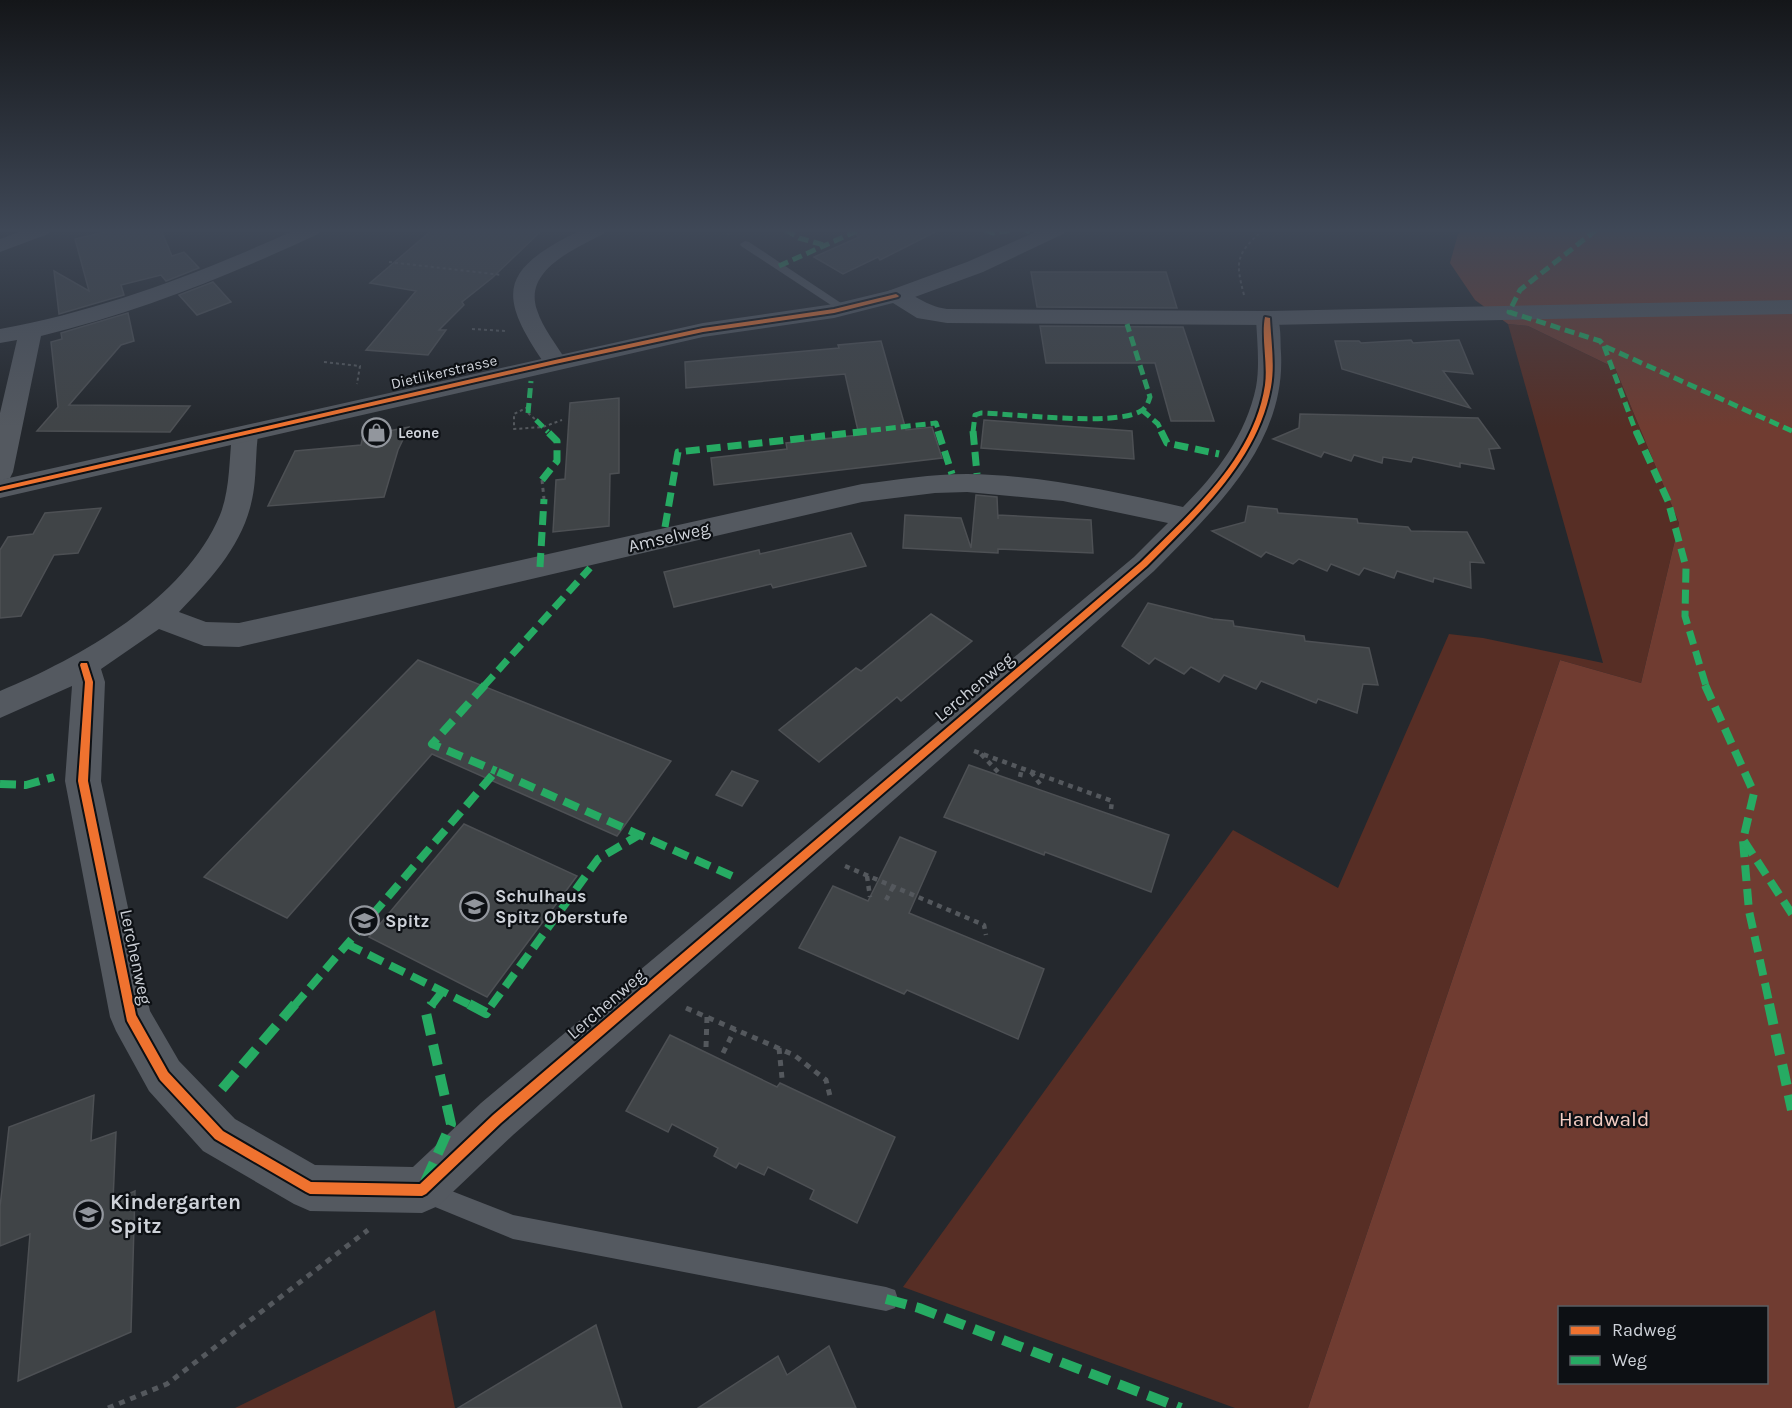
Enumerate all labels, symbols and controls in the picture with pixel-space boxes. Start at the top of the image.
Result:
street label: Dietlikerstrasse [389,351,499,393]
shop icon: Leone [361,417,393,449]
place label: Leone [398,424,439,442]
street label: Amselweg [626,517,712,557]
street label: Lerchenweg [930,647,1018,727]
place label: Schulhaus Spitz Oberstufe [495,885,628,928]
school or university icon: Schulhaus Spitz Oberstufe [458,890,490,922]
school or university icon: Spitz [348,905,380,937]
street label: Lerchenweg [115,907,157,1007]
place label: Spitz [385,910,429,932]
street label: Lerchenweg [562,964,650,1044]
park label: Hardwald [1559,1107,1649,1131]
place label: Kindergarten Spitz [110,1190,241,1238]
school or university icon: Kindergarten Spitz [73,1198,105,1230]
legend [1558,1306,1768,1384]
text: Radweg [1612,1319,1676,1341]
text: Weg [1612,1349,1647,1371]

